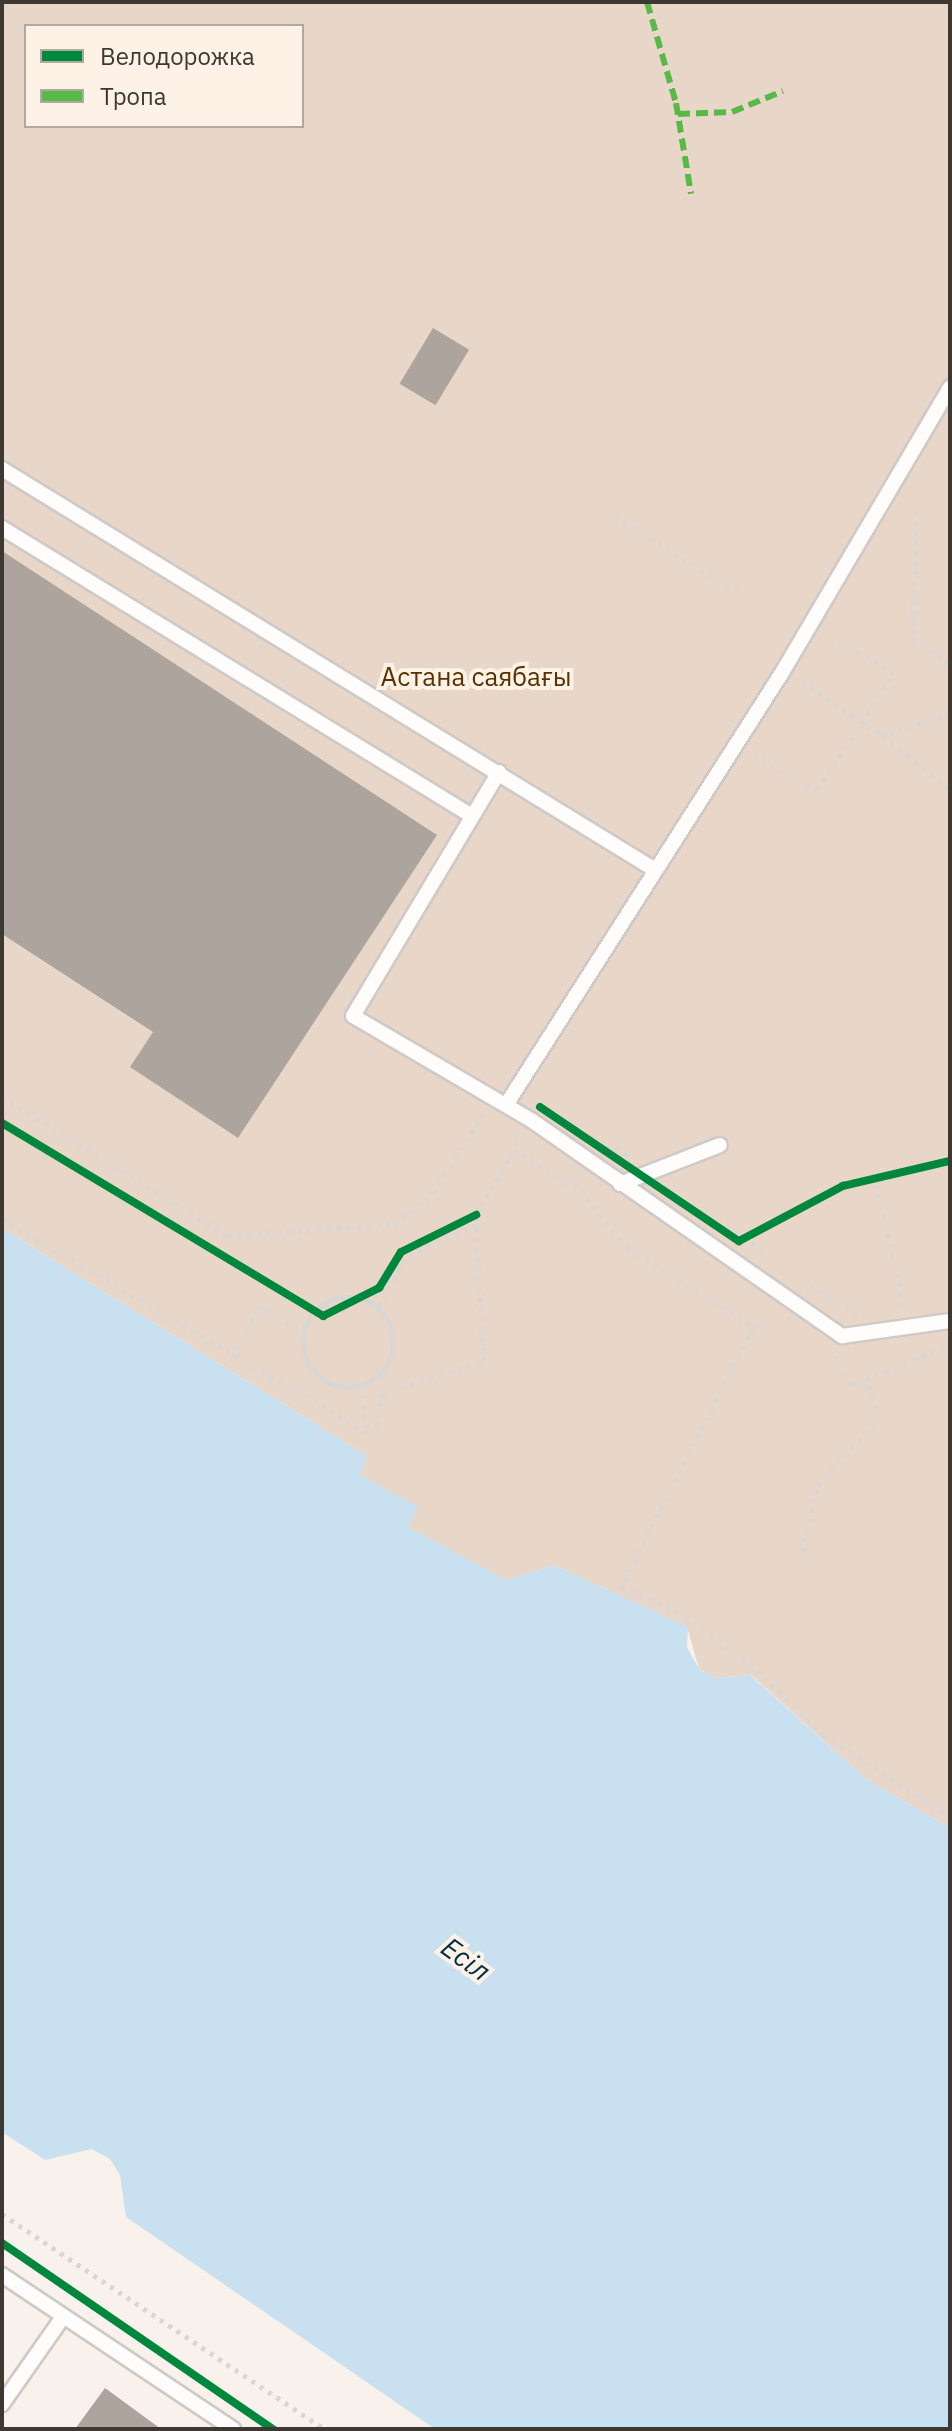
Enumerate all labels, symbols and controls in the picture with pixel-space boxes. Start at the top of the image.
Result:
legend [24,24,304,128]
text: Велодорожка [100,40,255,72]
text: Тропа [100,80,167,112]
park label: Астана саябағы [381,661,571,693]
water label: Есіл [435,1930,497,1988]

